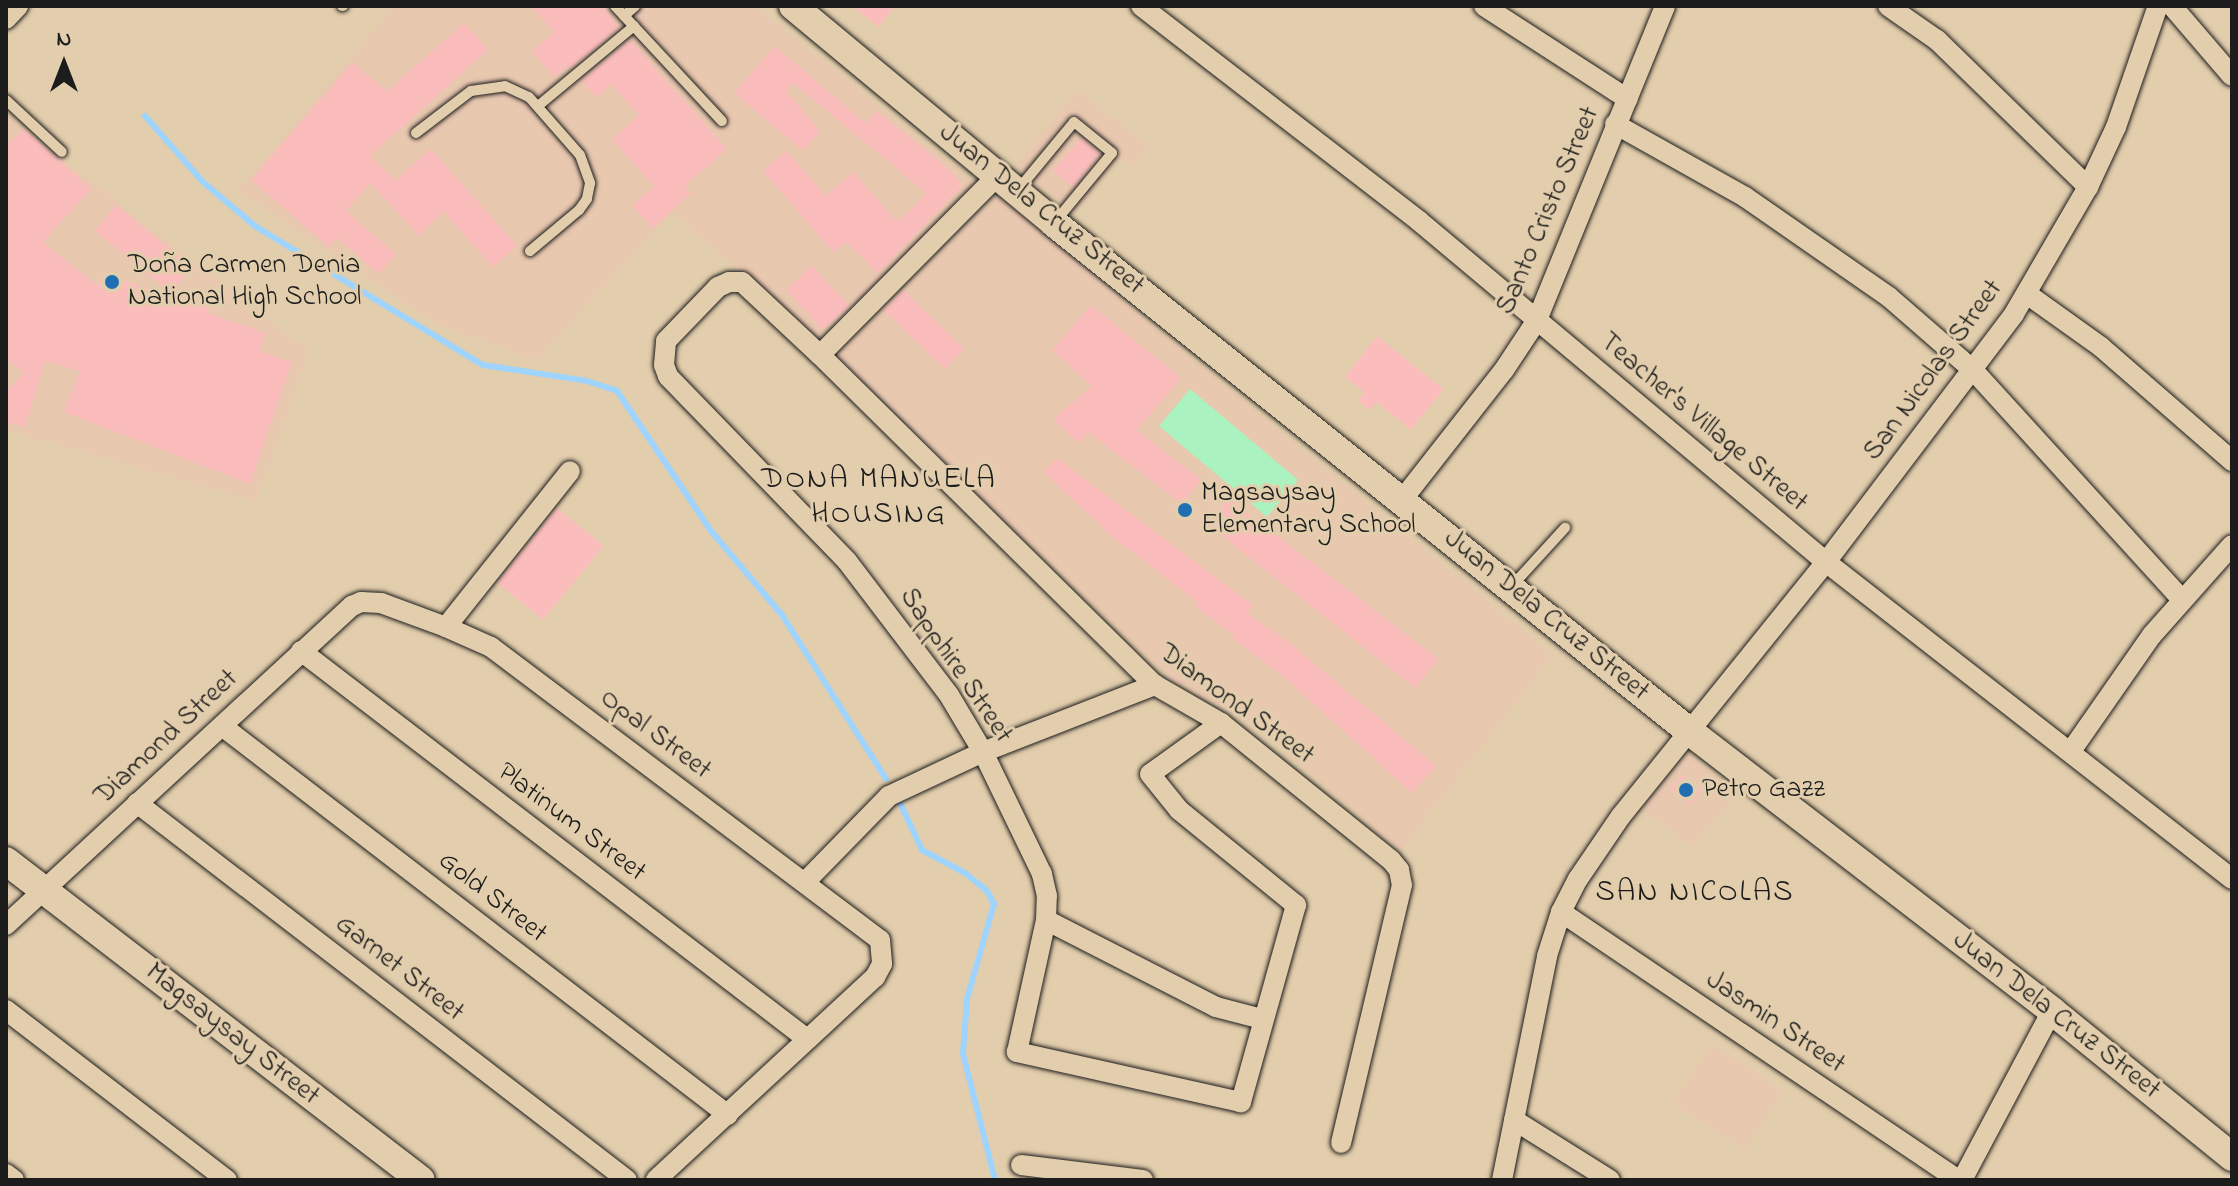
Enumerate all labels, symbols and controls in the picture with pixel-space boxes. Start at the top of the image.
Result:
north arrow [24,24,104,104]
text: N [57,24,71,56]
street label: Santo Cristo Street [1490,102,1608,320]
street label: Juan Dela Cruz Street [931,117,1151,303]
place label: Doña Carmen Denia National High School [128,249,361,315]
marker: Doña Carmen Denia National High School [103,273,121,291]
street label: San Nicolas Street [1857,274,2011,468]
street label: Teacher's Village Street [1592,326,1814,520]
district label: DONA MANUELA HOUSING [761,462,997,532]
place label: Magsaysay Elementary School [1201,477,1416,543]
marker: Magsaysay Elementary School [1176,501,1194,519]
street label: Juan Dela Cruz Street [1436,523,1656,709]
street label: Sapphire Street [891,582,1019,750]
street label: Diamond Street [1152,637,1320,773]
street label: Diamond Street [88,663,246,813]
street label: Opal Street [593,682,717,788]
street label: Platinum Street [490,756,652,890]
place label: Petro Gazz [1702,773,1825,807]
marker: Petro Gazz [1677,781,1695,799]
street label: Gold Street [431,845,553,951]
district label: SAN NICOLAS [1596,875,1794,911]
street label: Garnet Street [328,908,470,1030]
street label: Juan Dela Cruz Street [1945,924,2167,1108]
street label: Magsaysay Street [138,956,326,1114]
street label: Jasmin Street [1699,964,1851,1082]

